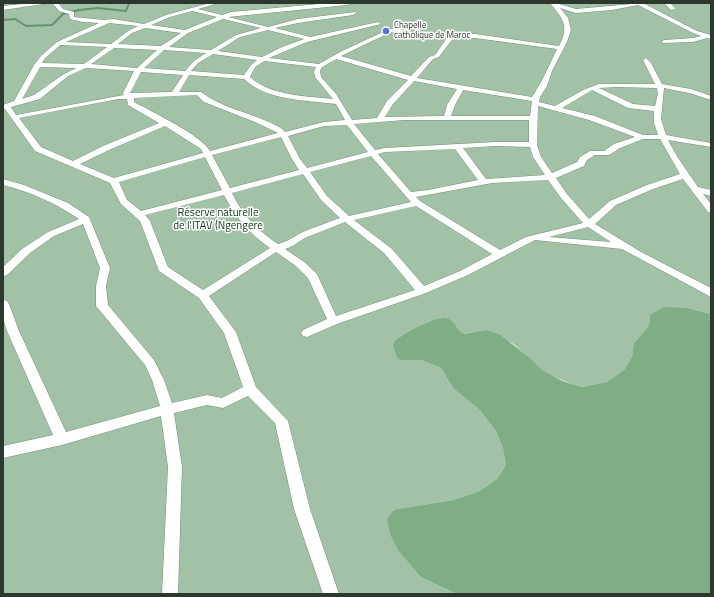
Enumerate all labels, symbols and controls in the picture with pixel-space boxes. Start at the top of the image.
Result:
place label: Chapelle catholique de Maroc [394,21,470,42]
marker: Chapelle catholique de Maroc [381,26,391,36]
park label: Réserve naturelle de l'ITAV (Ngengere [173,206,263,232]

